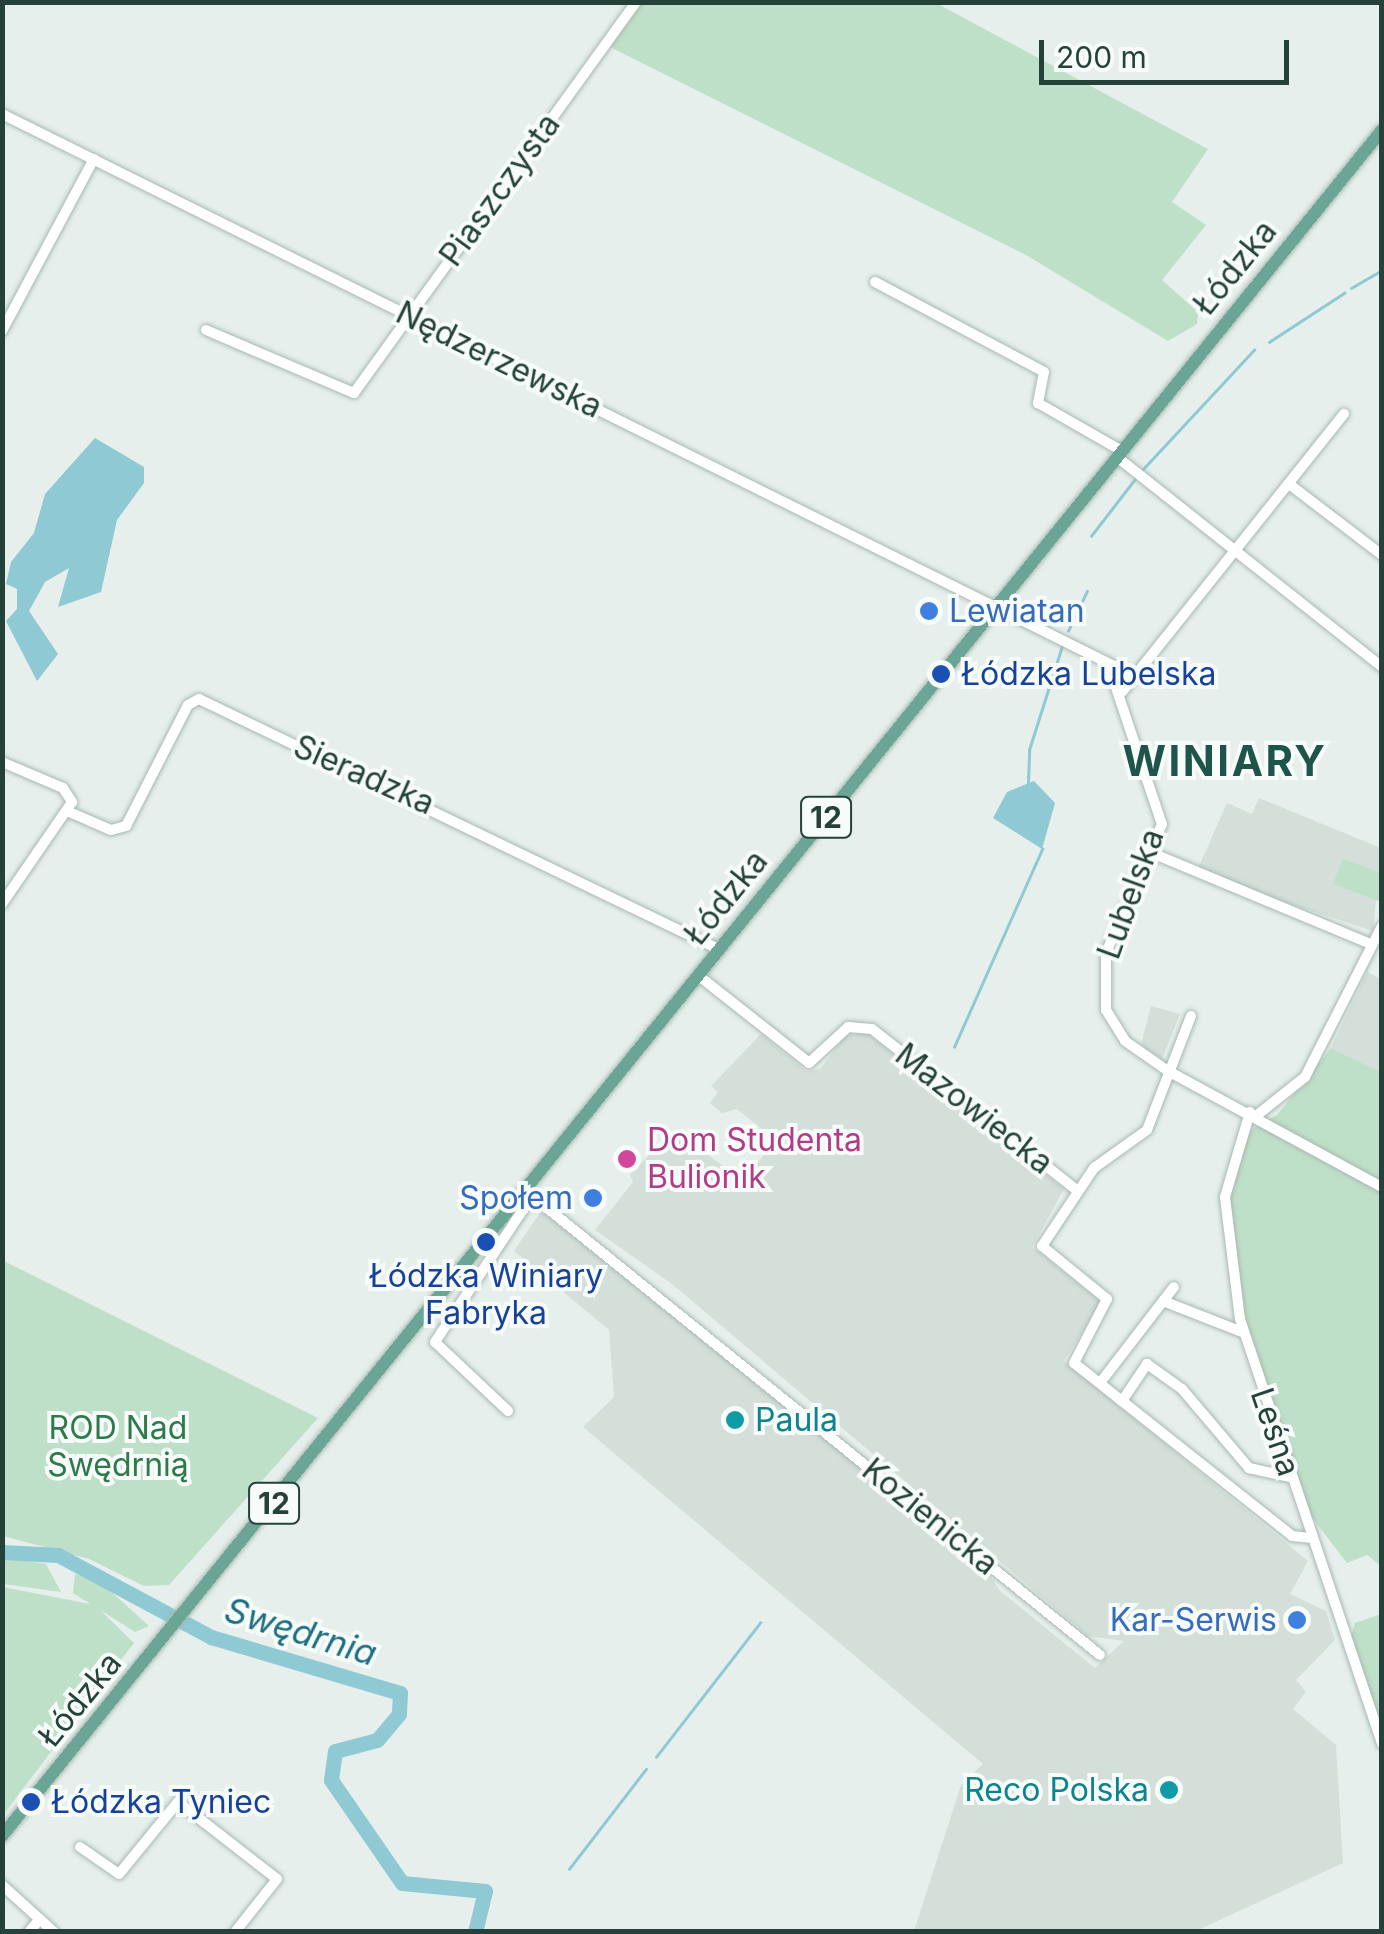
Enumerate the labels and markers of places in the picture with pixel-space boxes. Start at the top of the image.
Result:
place label: Lewiatan [949,592,1085,630]
marker: Lewiatan [918,600,940,622]
place label: Łódzka Lubelska [961,655,1216,693]
marker: Łódzka Lubelska [930,663,952,685]
place label: Dom Studenta Bulionik [647,1122,862,1197]
marker: Dom Studenta Bulionik [616,1148,638,1170]
place label: Społem [459,1179,573,1217]
marker: Społem [582,1187,604,1209]
marker: Łódzka Winiary Fabryka [475,1231,497,1253]
place label: Łódzka Winiary Fabryka [369,1258,603,1333]
place label: Paula [755,1401,838,1439]
marker: Paula [724,1409,746,1431]
place label: Kar-Serwis [1110,1601,1277,1639]
marker: Kar-Serwis [1286,1609,1308,1631]
place label: Reco Polska [964,1771,1149,1809]
marker: Reco Polska [1158,1779,1180,1801]
place label: Łódzka Tyniec [51,1783,271,1821]
marker: Łódzka Tyniec [20,1791,42,1813]

